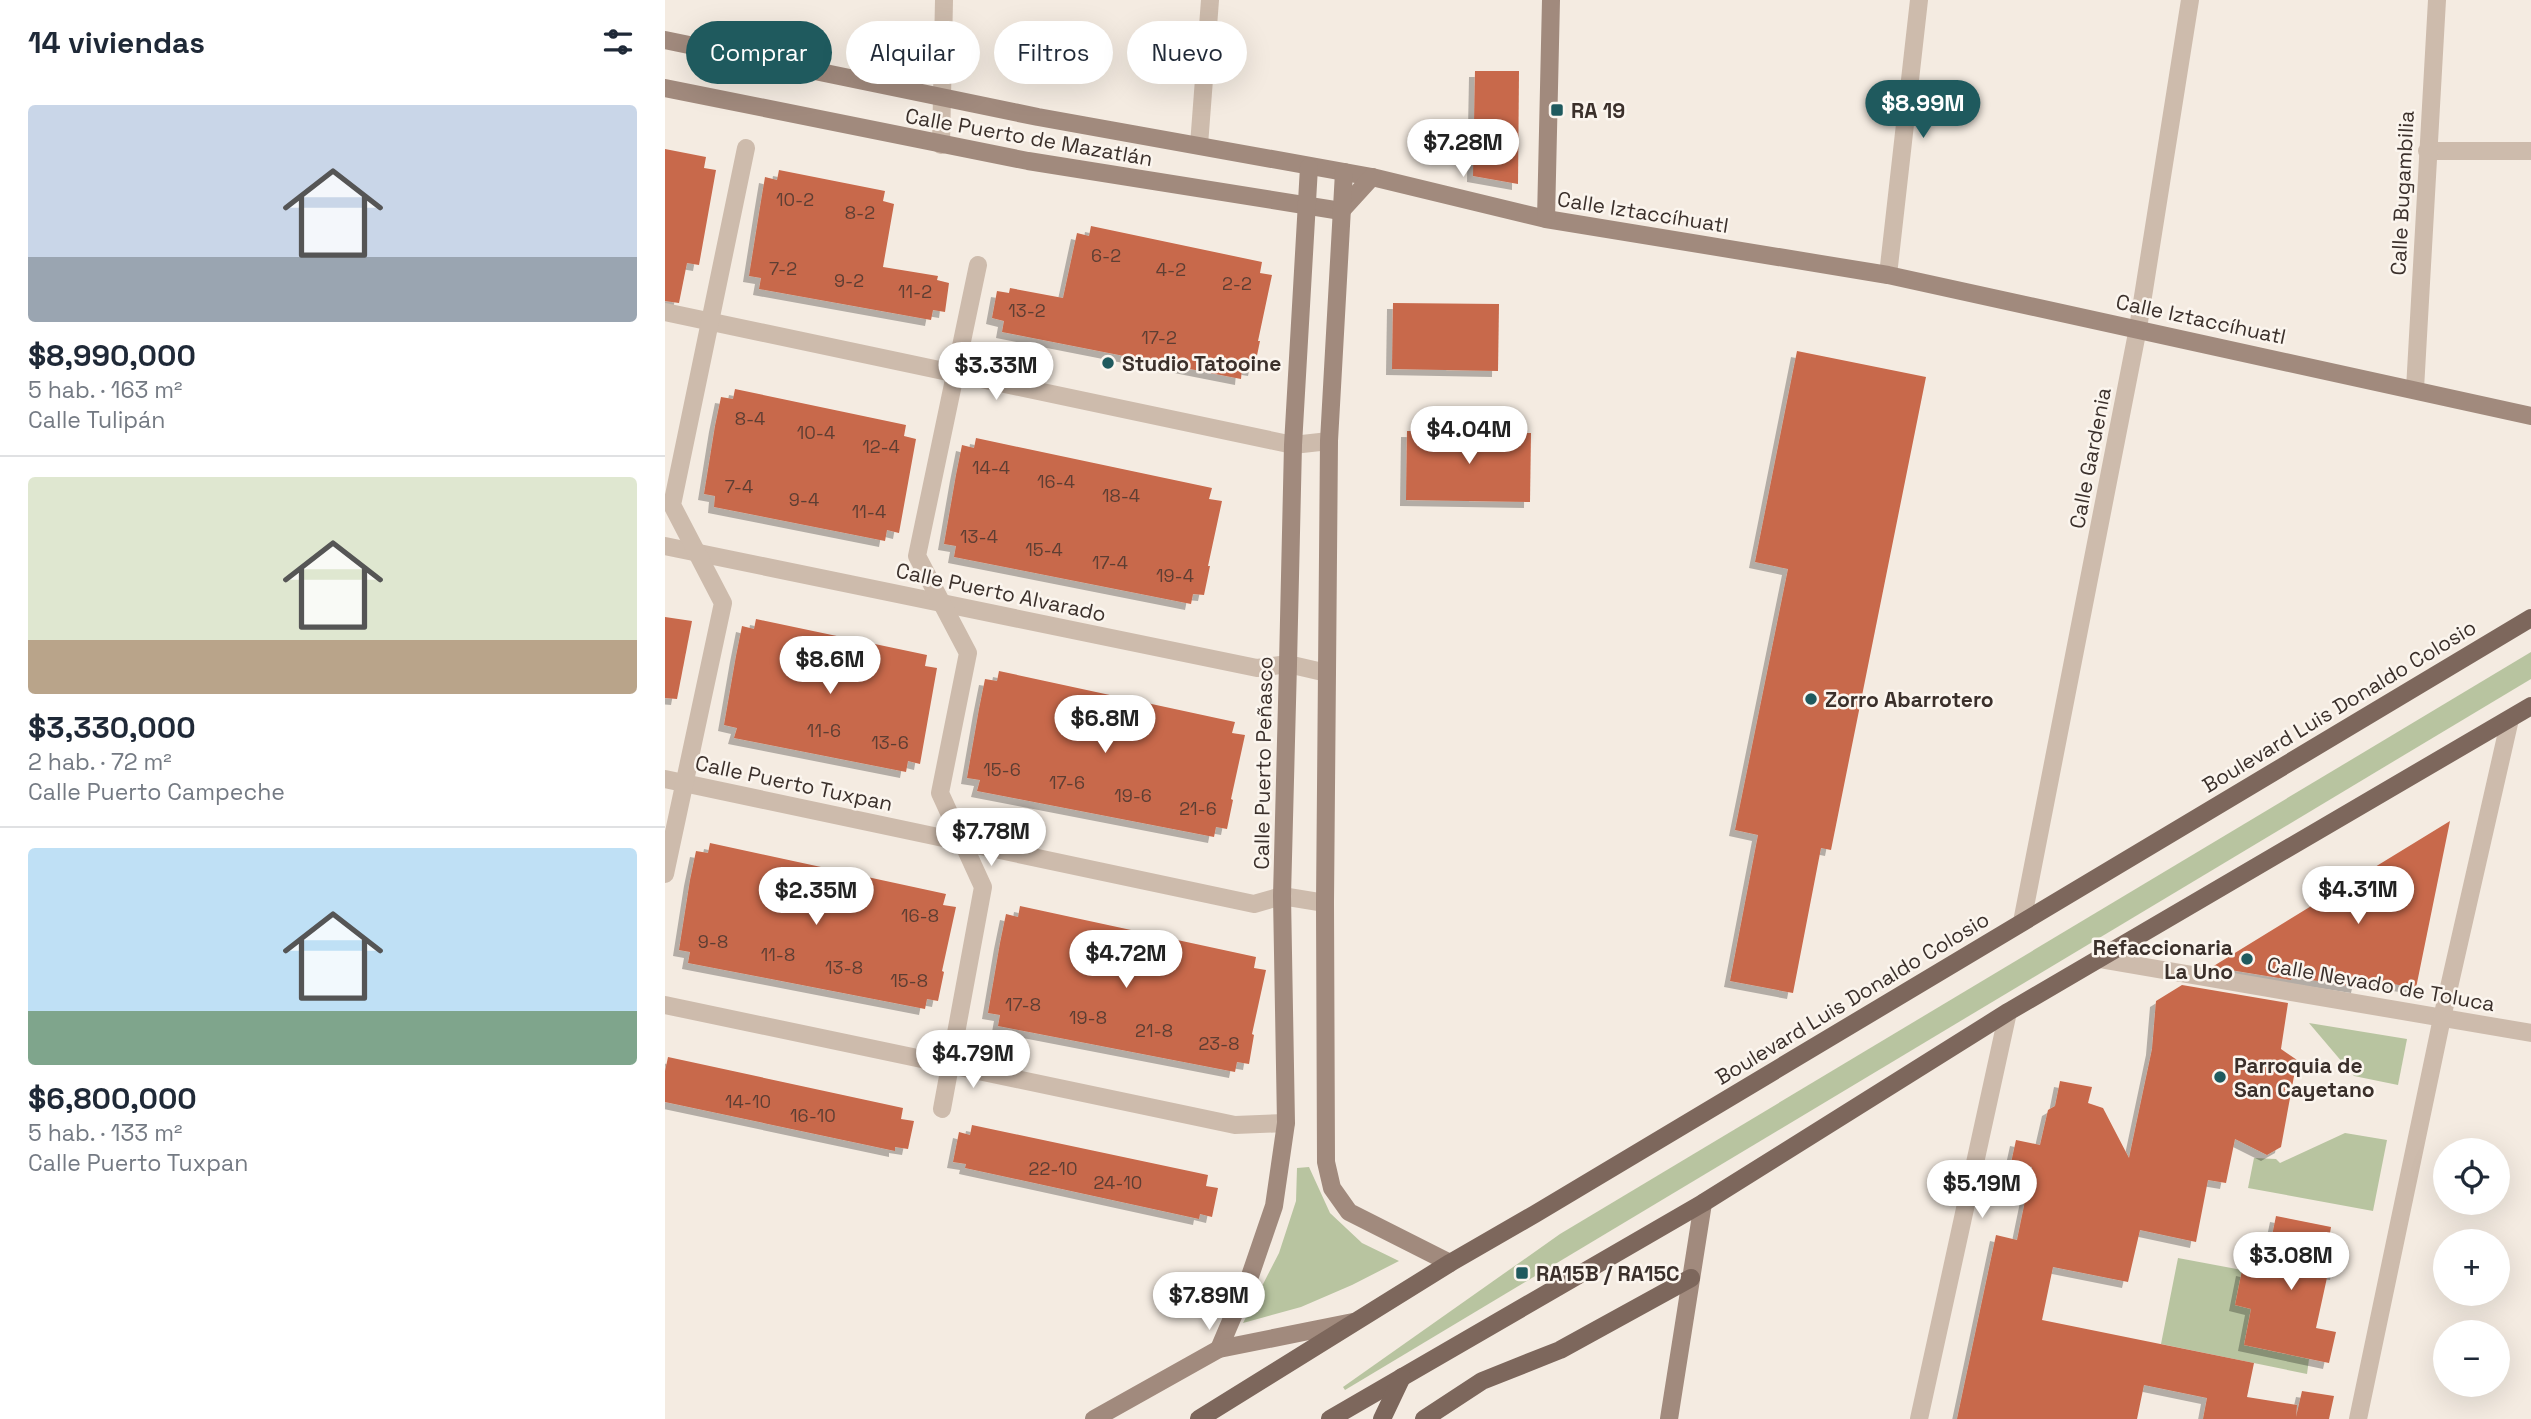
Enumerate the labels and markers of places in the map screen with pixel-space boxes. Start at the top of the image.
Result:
pin: $8.99M [1866,80,1980,140]
place label: RA 19 [1571,97,1625,124]
marker: RA 19 [1549,102,1565,118]
pin: $7.28M [1406,120,1520,179]
pin: $3.33M [939,342,1053,402]
place label: Studio Tatooine [1122,350,1281,377]
marker: Studio Tatooine [1100,355,1116,371]
pin: $4.04M [1412,406,1526,466]
pin: $8.6M [781,636,879,696]
place label: Zorro Abarrotero [1825,686,1994,713]
marker: Zorro Abarrotero [1803,691,1819,707]
pin: $6.8M [1056,696,1154,755]
pin: $7.78M [934,808,1048,868]
pin: $4.31M [2301,866,2415,926]
pin: $2.35M [759,867,873,927]
pin: $4.72M [1069,930,1183,990]
place label: Refaccionaria La Uno [2093,934,2233,985]
marker: Refaccionaria La Uno [2239,951,2255,967]
pin: $4.79M [916,1030,1030,1090]
place label: Parroquia de San Cayetano [2234,1052,2375,1103]
marker: Parroquia de San Cayetano [2212,1069,2228,1085]
pin: $5.19M [1925,1160,2039,1220]
pin: $3.08M [2234,1232,2348,1292]
place label: RA15B / RA15C [1536,1260,1680,1287]
marker: RA15B / RA15C [1514,1265,1530,1281]
pin: $7.89M [1152,1272,1266,1332]

